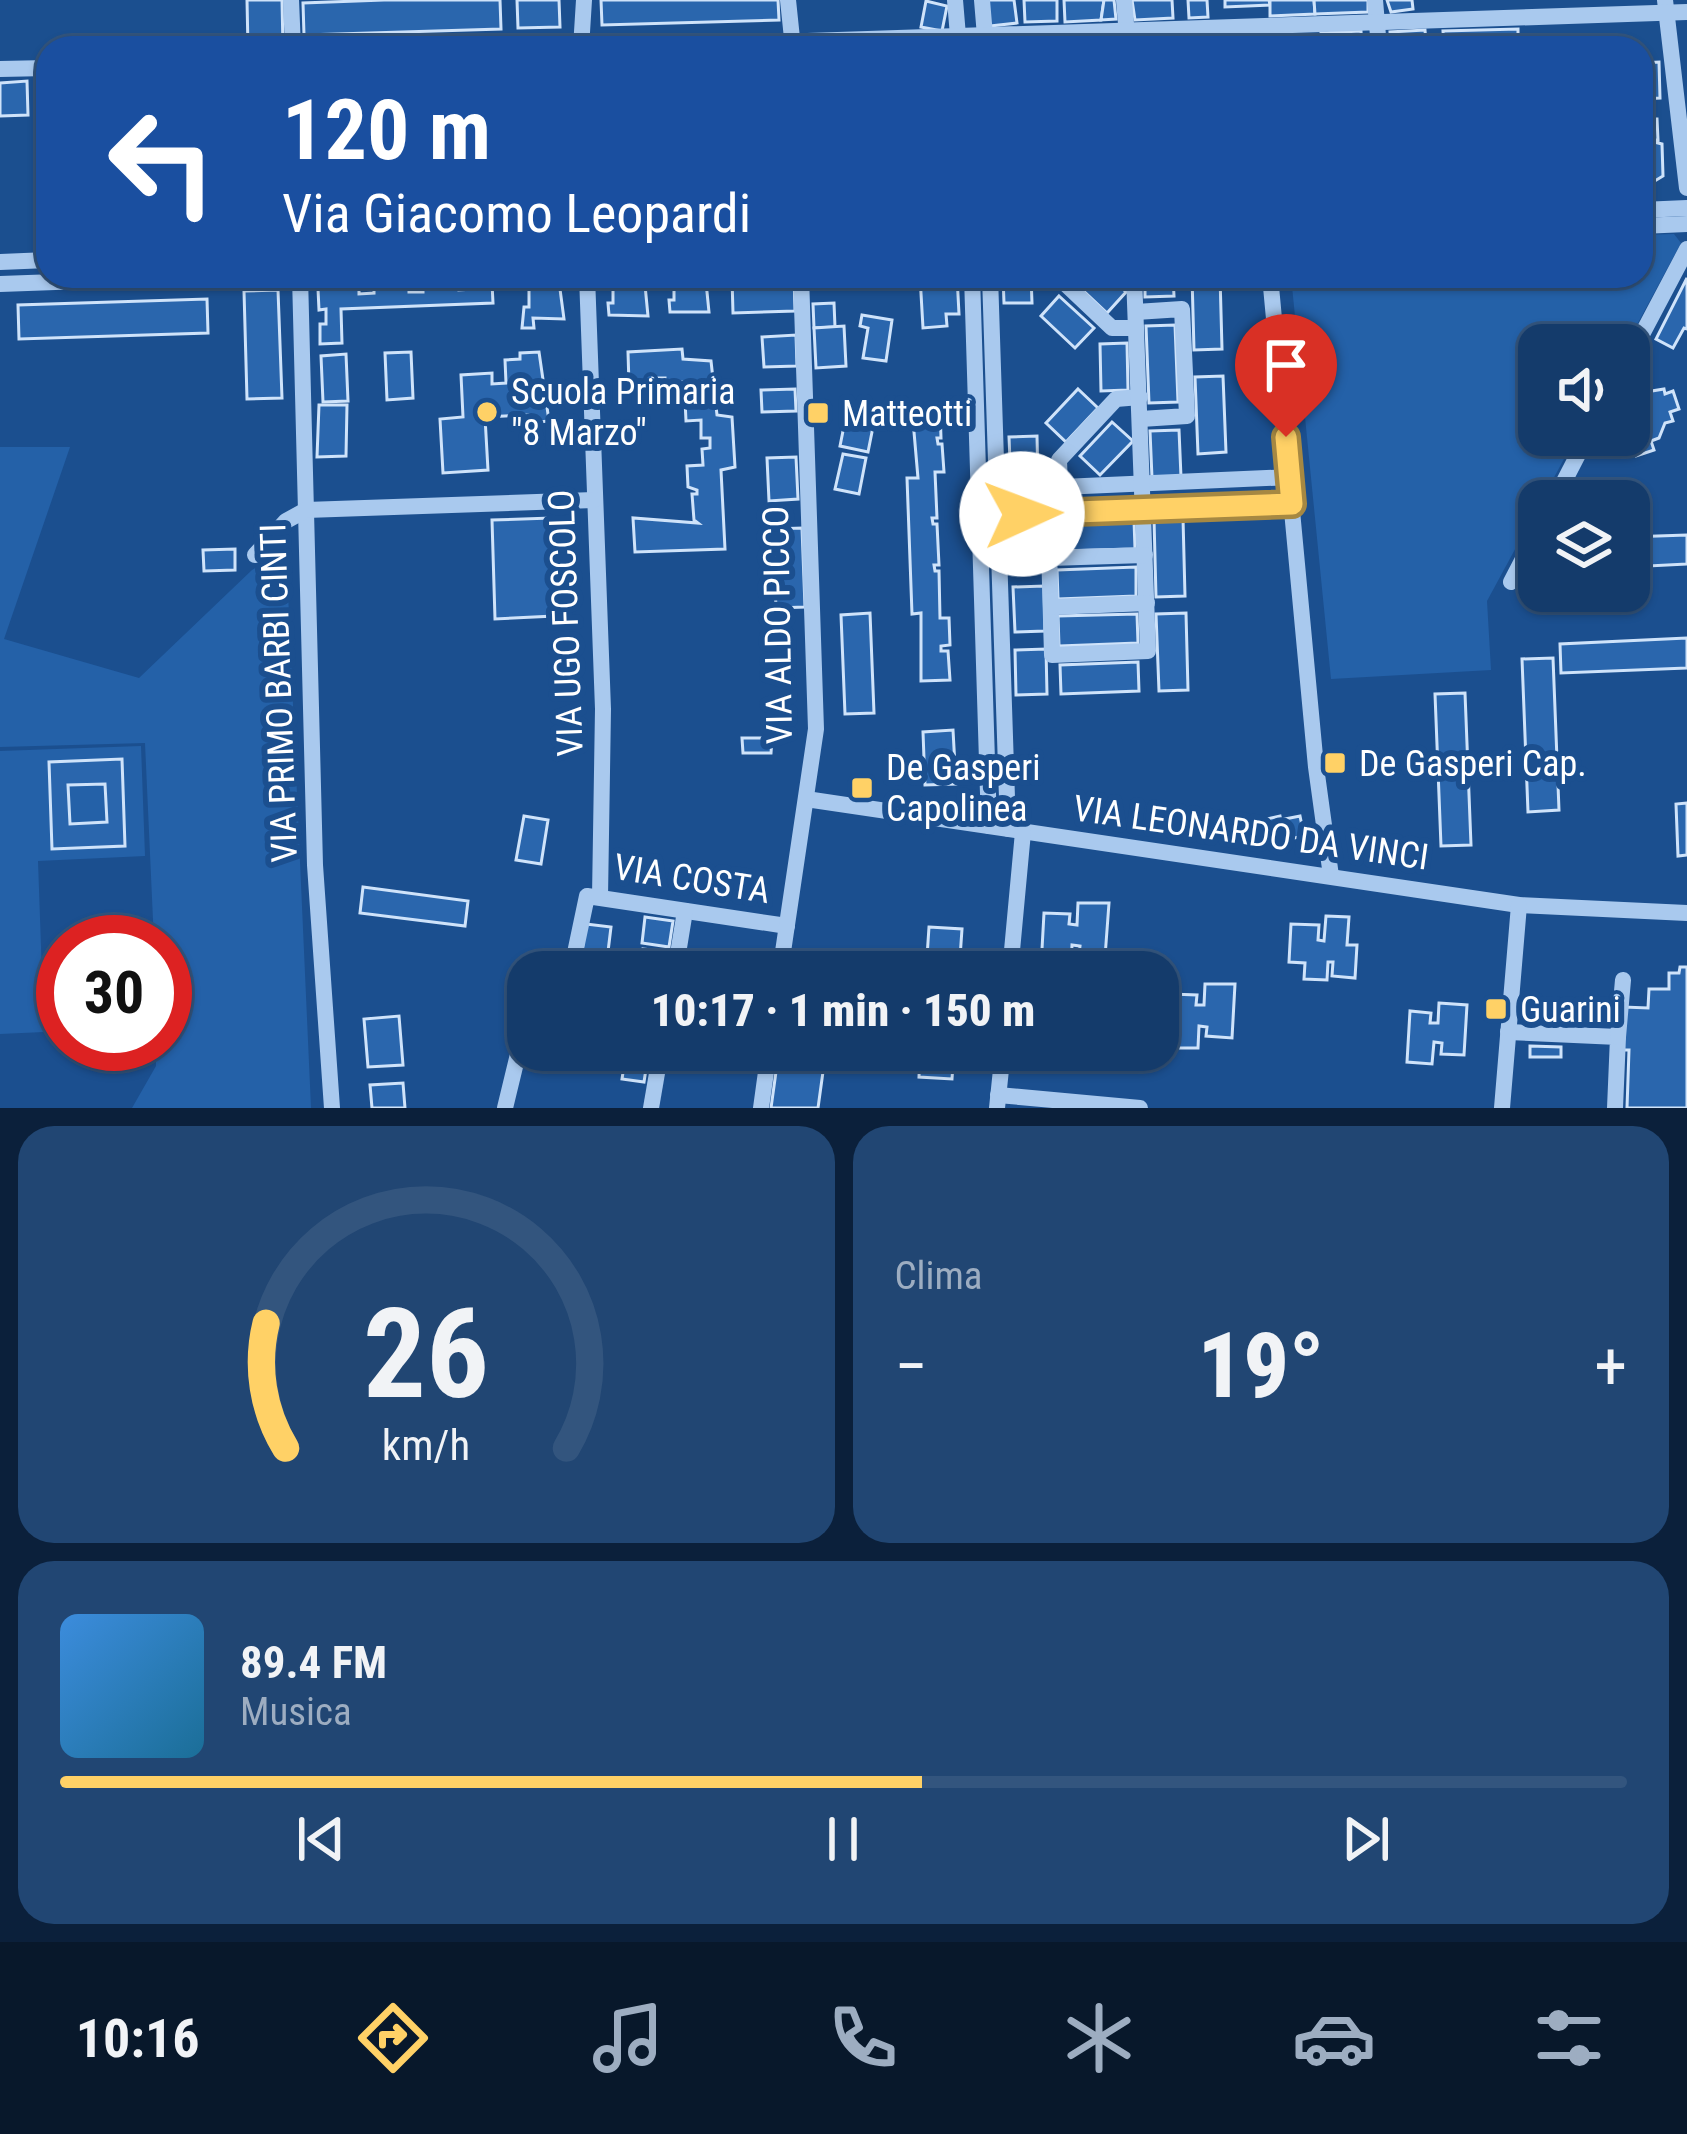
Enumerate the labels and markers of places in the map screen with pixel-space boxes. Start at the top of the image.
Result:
pin [1235,314,1337,437]
place label: Scuola Primaria "8 Marzo" [511,371,736,454]
place label: Matteotti [842,393,972,435]
marker: Scuola Primaria "8 Marzo" [474,399,500,425]
marker: Matteotti [805,400,831,426]
place label: De Gasperi Cap. [1359,743,1587,785]
place label: De Gasperi Capolinea [886,747,1040,830]
marker: De Gasperi Cap. [1322,750,1348,776]
marker: De Gasperi Capolinea [849,775,875,801]
place label: Guarini [1520,989,1621,1031]
marker: Guarini [1483,996,1509,1022]

